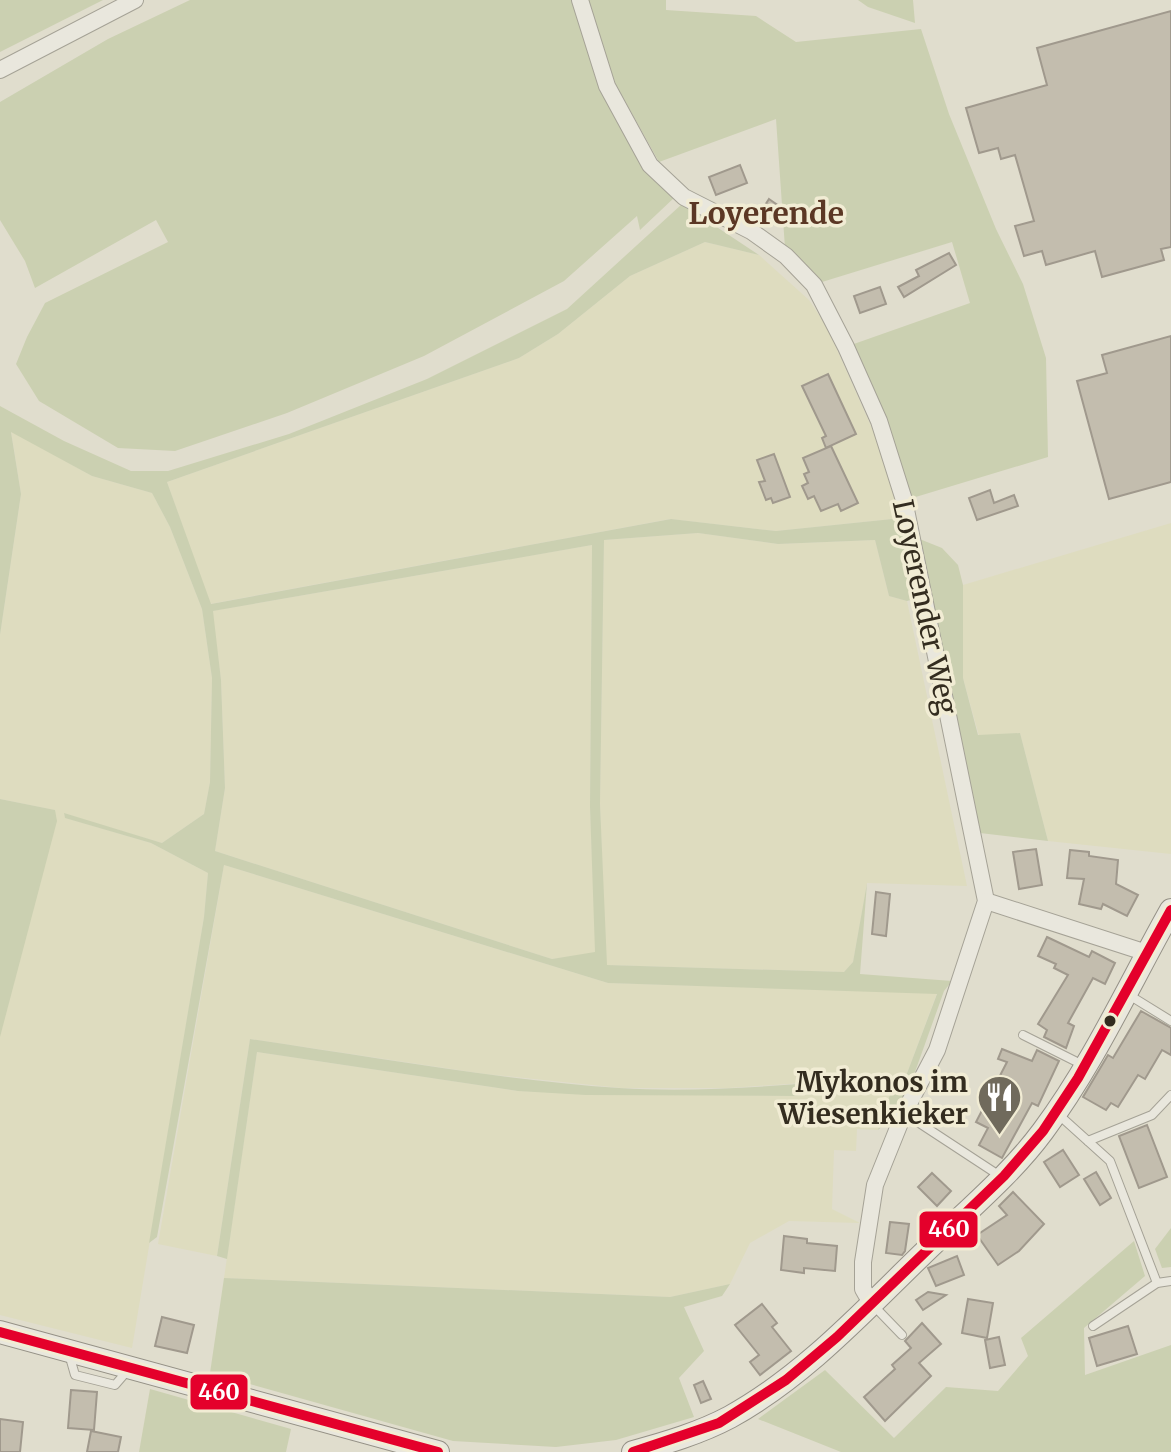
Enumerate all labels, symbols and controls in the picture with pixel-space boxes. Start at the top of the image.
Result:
district label: Loyerende [688,194,844,232]
street label: Loyerender Weg [885,496,965,718]
unlabelled marker [1102,1013,1118,1029]
place label: Mykonos im Wiesenkieker [777,1064,968,1132]
restaurant icon: Mykonos im Wiesenkieker [975,1074,1023,1137]
line badge: 460 [918,1210,979,1249]
text: 460 [928,1215,970,1243]
line badge: 460 [189,1373,249,1411]
text: 460 [198,1378,240,1406]

